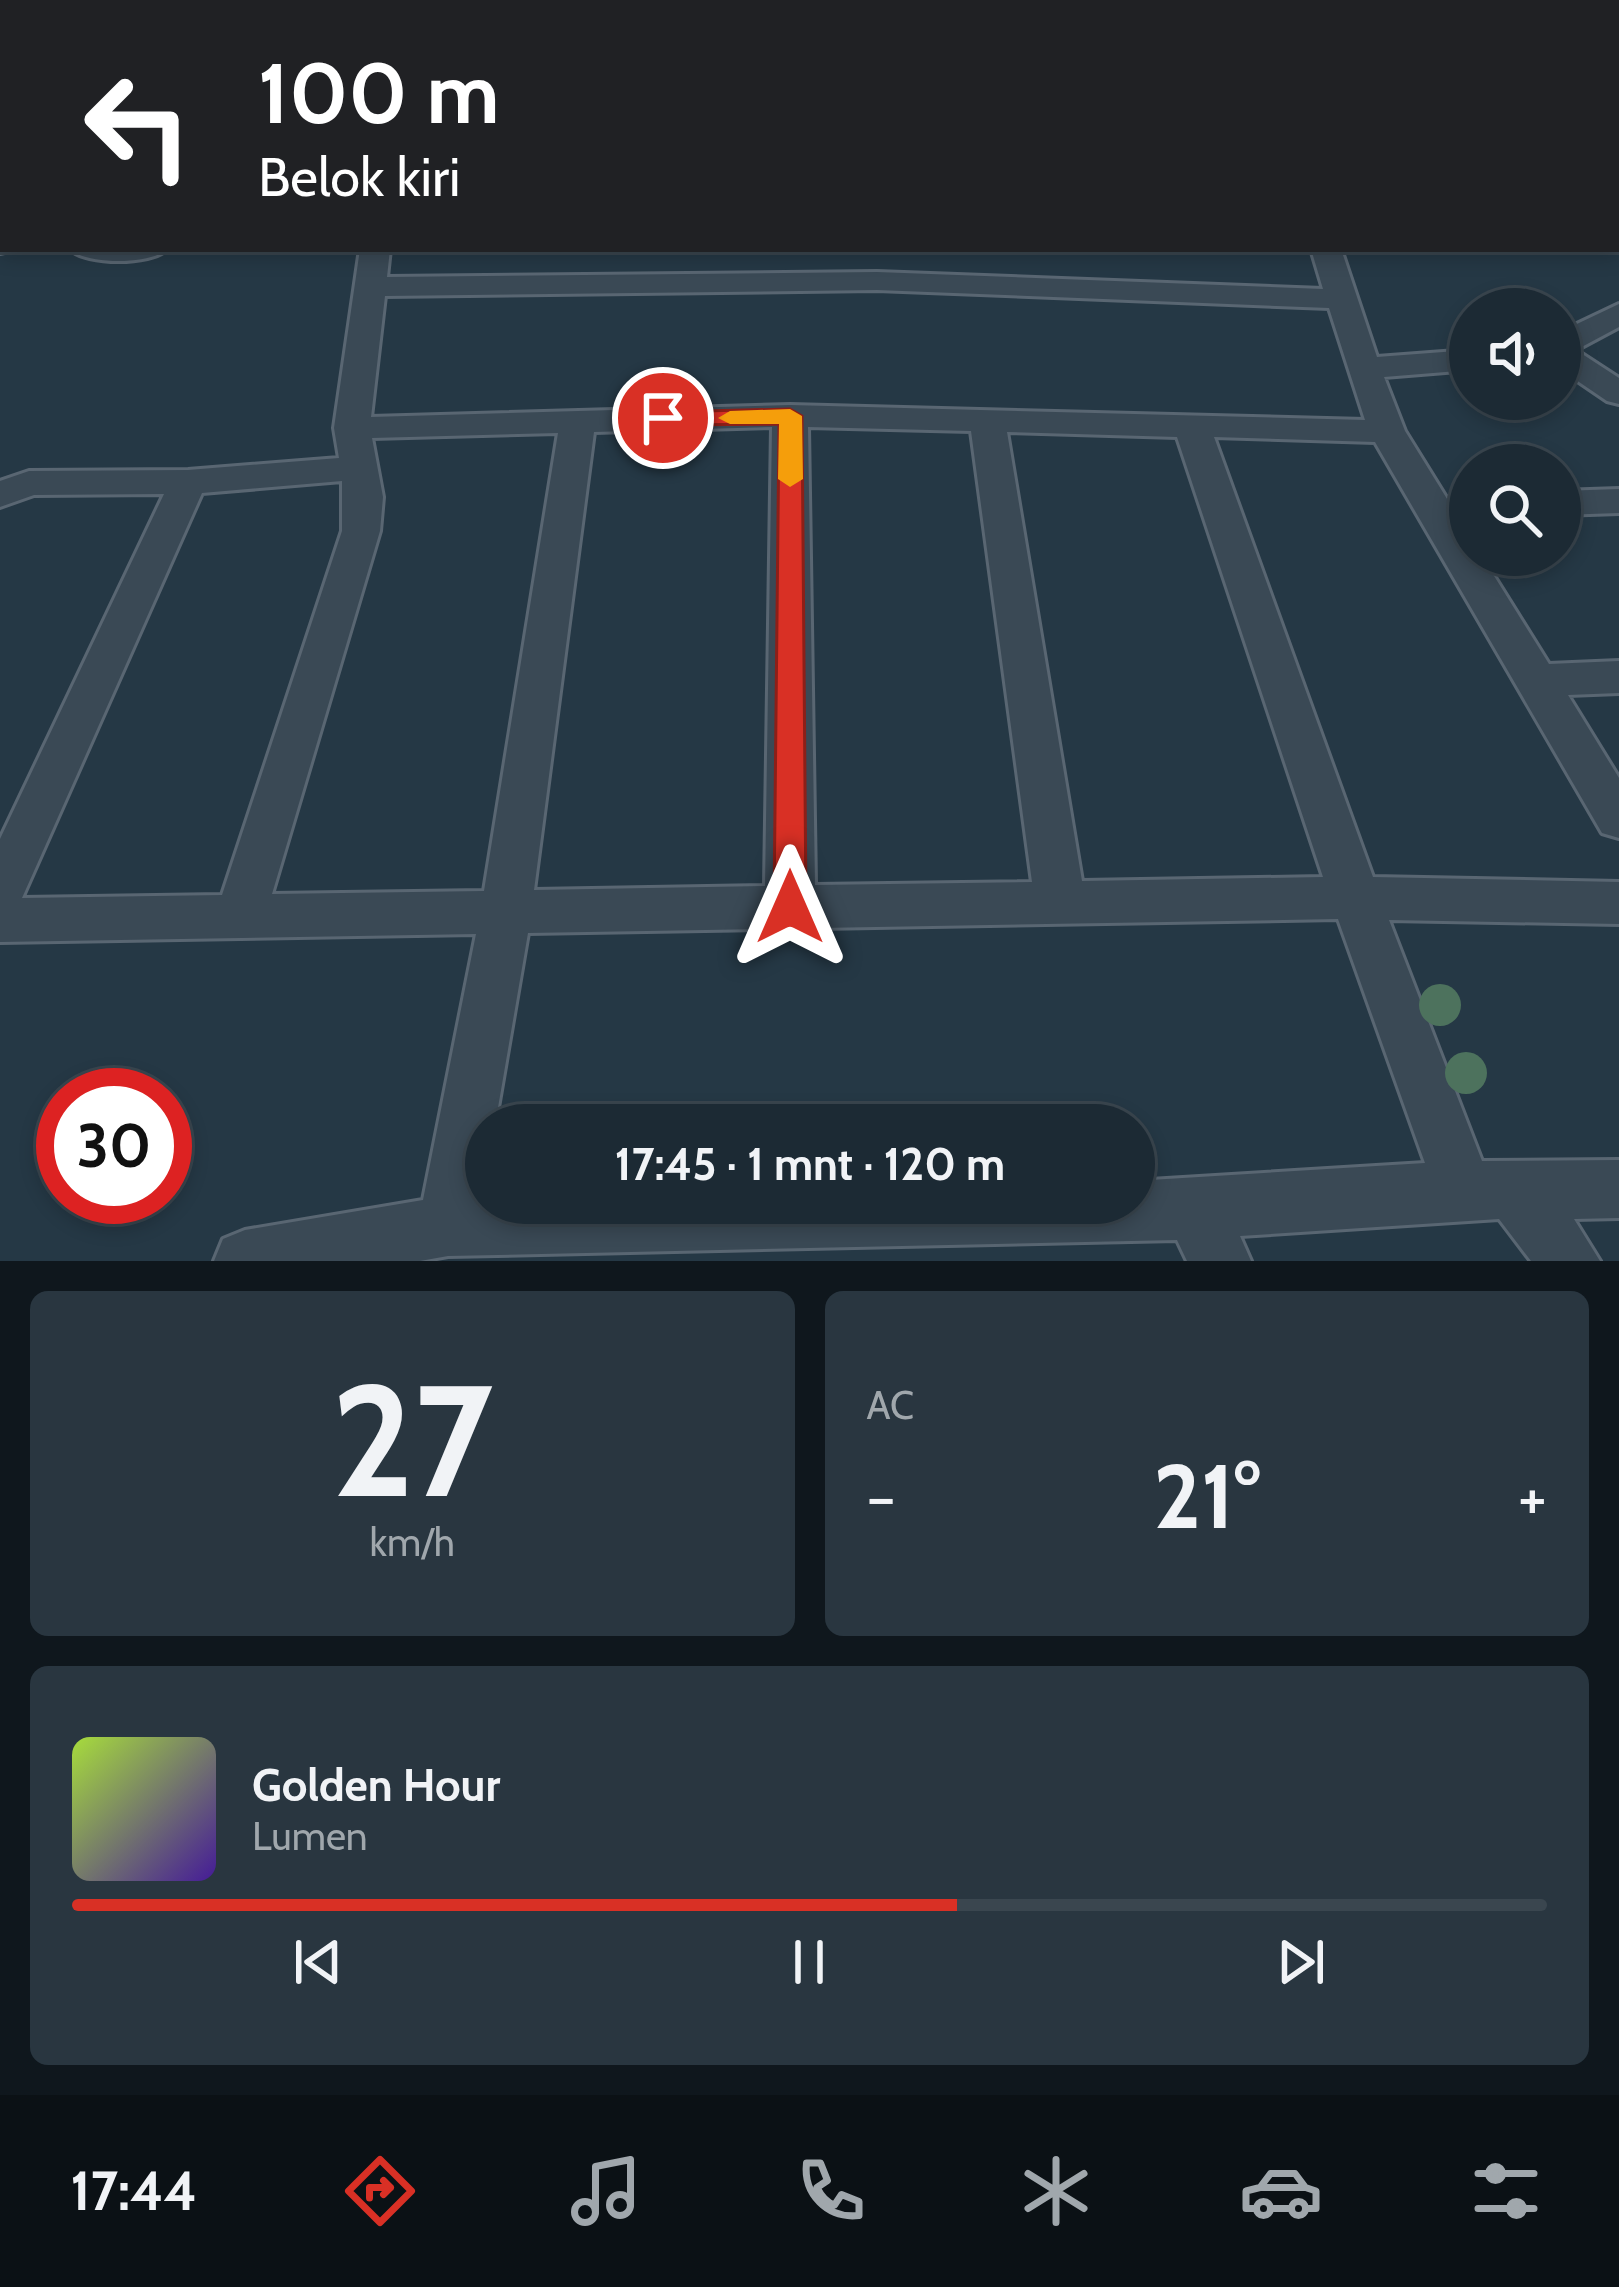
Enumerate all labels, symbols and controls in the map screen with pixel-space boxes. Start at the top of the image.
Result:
text: 100 m [258,42,500,144]
icon: left [60,48,216,204]
text: Belok kiri [258,144,461,210]
map controls [1449,288,1581,576]
button: sound [1449,288,1581,420]
pin [612,367,714,469]
icon: arrive [630,385,696,451]
button: search [1449,444,1581,576]
position arrow [727,844,853,970]
speed limit sign: 30 [36,1068,192,1224]
text: 17:45 · 1 mnt · 120 m [615,1137,1005,1191]
text: 27 [331,1345,493,1535]
text: AC [867,1381,914,1429]
text: 21° [1153,1441,1260,1551]
text: − [867,1456,896,1537]
text: + [1518,1456,1547,1537]
text: km/h [370,1518,455,1566]
text: Golden Hour [252,1758,500,1812]
text: Lumen [252,1812,368,1860]
icon: previous [285,1929,351,1995]
icon: pause [776,1929,842,1995]
icon: next [1268,1929,1334,1995]
icon: directions [338,2149,422,2233]
icon: music [564,2149,648,2233]
icon: phone [789,2149,873,2233]
icon: climate [1014,2149,1098,2233]
icon: car [1239,2149,1323,2233]
icon: filters [1464,2149,1548,2233]
text: 17:44 [71,2158,197,2224]

